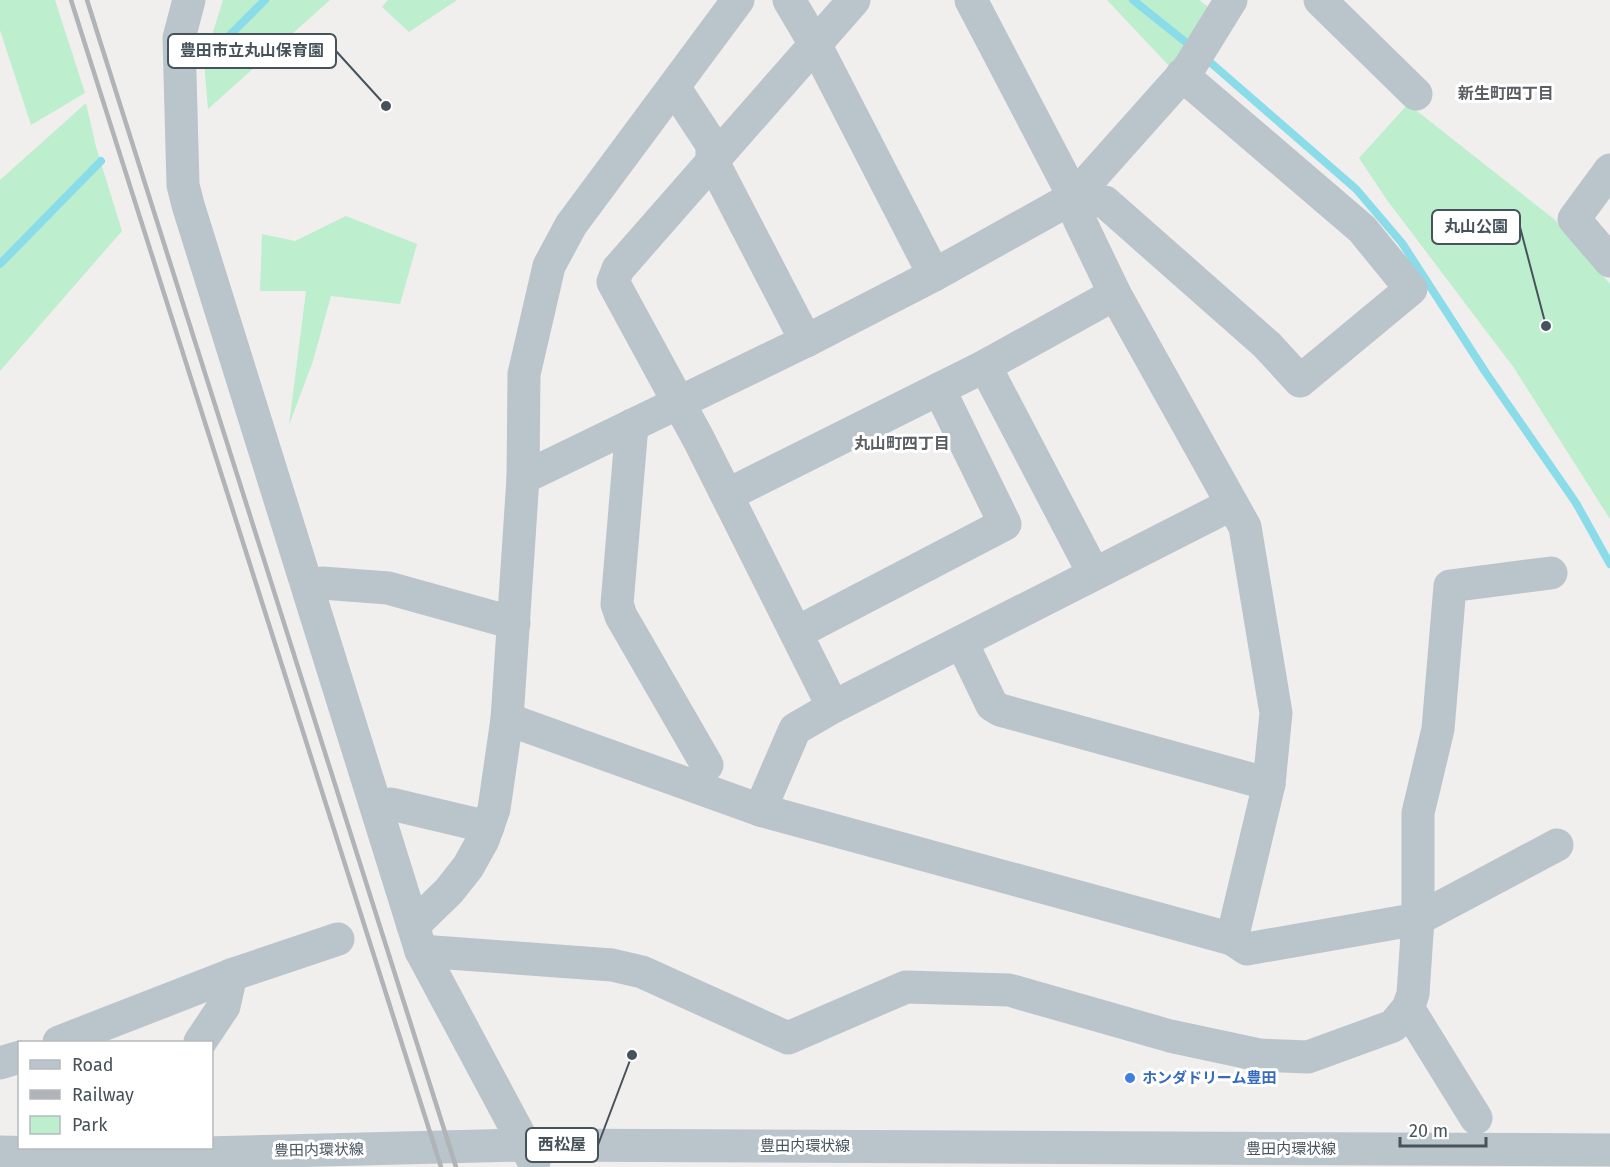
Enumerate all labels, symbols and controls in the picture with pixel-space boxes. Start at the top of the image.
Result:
callout: 豊田市立丸山保育園 [168,34,336,68]
text: 豊田市立丸山保育園 [180,41,324,60]
district label: 新生町四丁目 [1458,84,1554,103]
callout: 丸山公園 [1432,210,1520,244]
text: 丸山公園 [1444,217,1508,236]
district label: 丸山町四丁目 [854,434,950,453]
legend [18,1041,213,1149]
text: Road [72,1054,114,1076]
place label: ホンダドリーム豊田 [1142,1069,1277,1087]
marker: ホンダドリーム豊田 [1123,1071,1137,1085]
text: Railway [72,1084,134,1106]
scale bar [1400,1110,1486,1148]
text: Park [72,1114,108,1136]
text: 20 m [1409,1120,1448,1142]
callout: 西松屋 [526,1128,598,1162]
text: 西松屋 [538,1135,586,1154]
street label: 豊田内環状線 [760,1137,850,1155]
street label: 豊田内環状線 [274,1140,364,1160]
street label: 豊田内環状線 [1246,1140,1336,1158]

